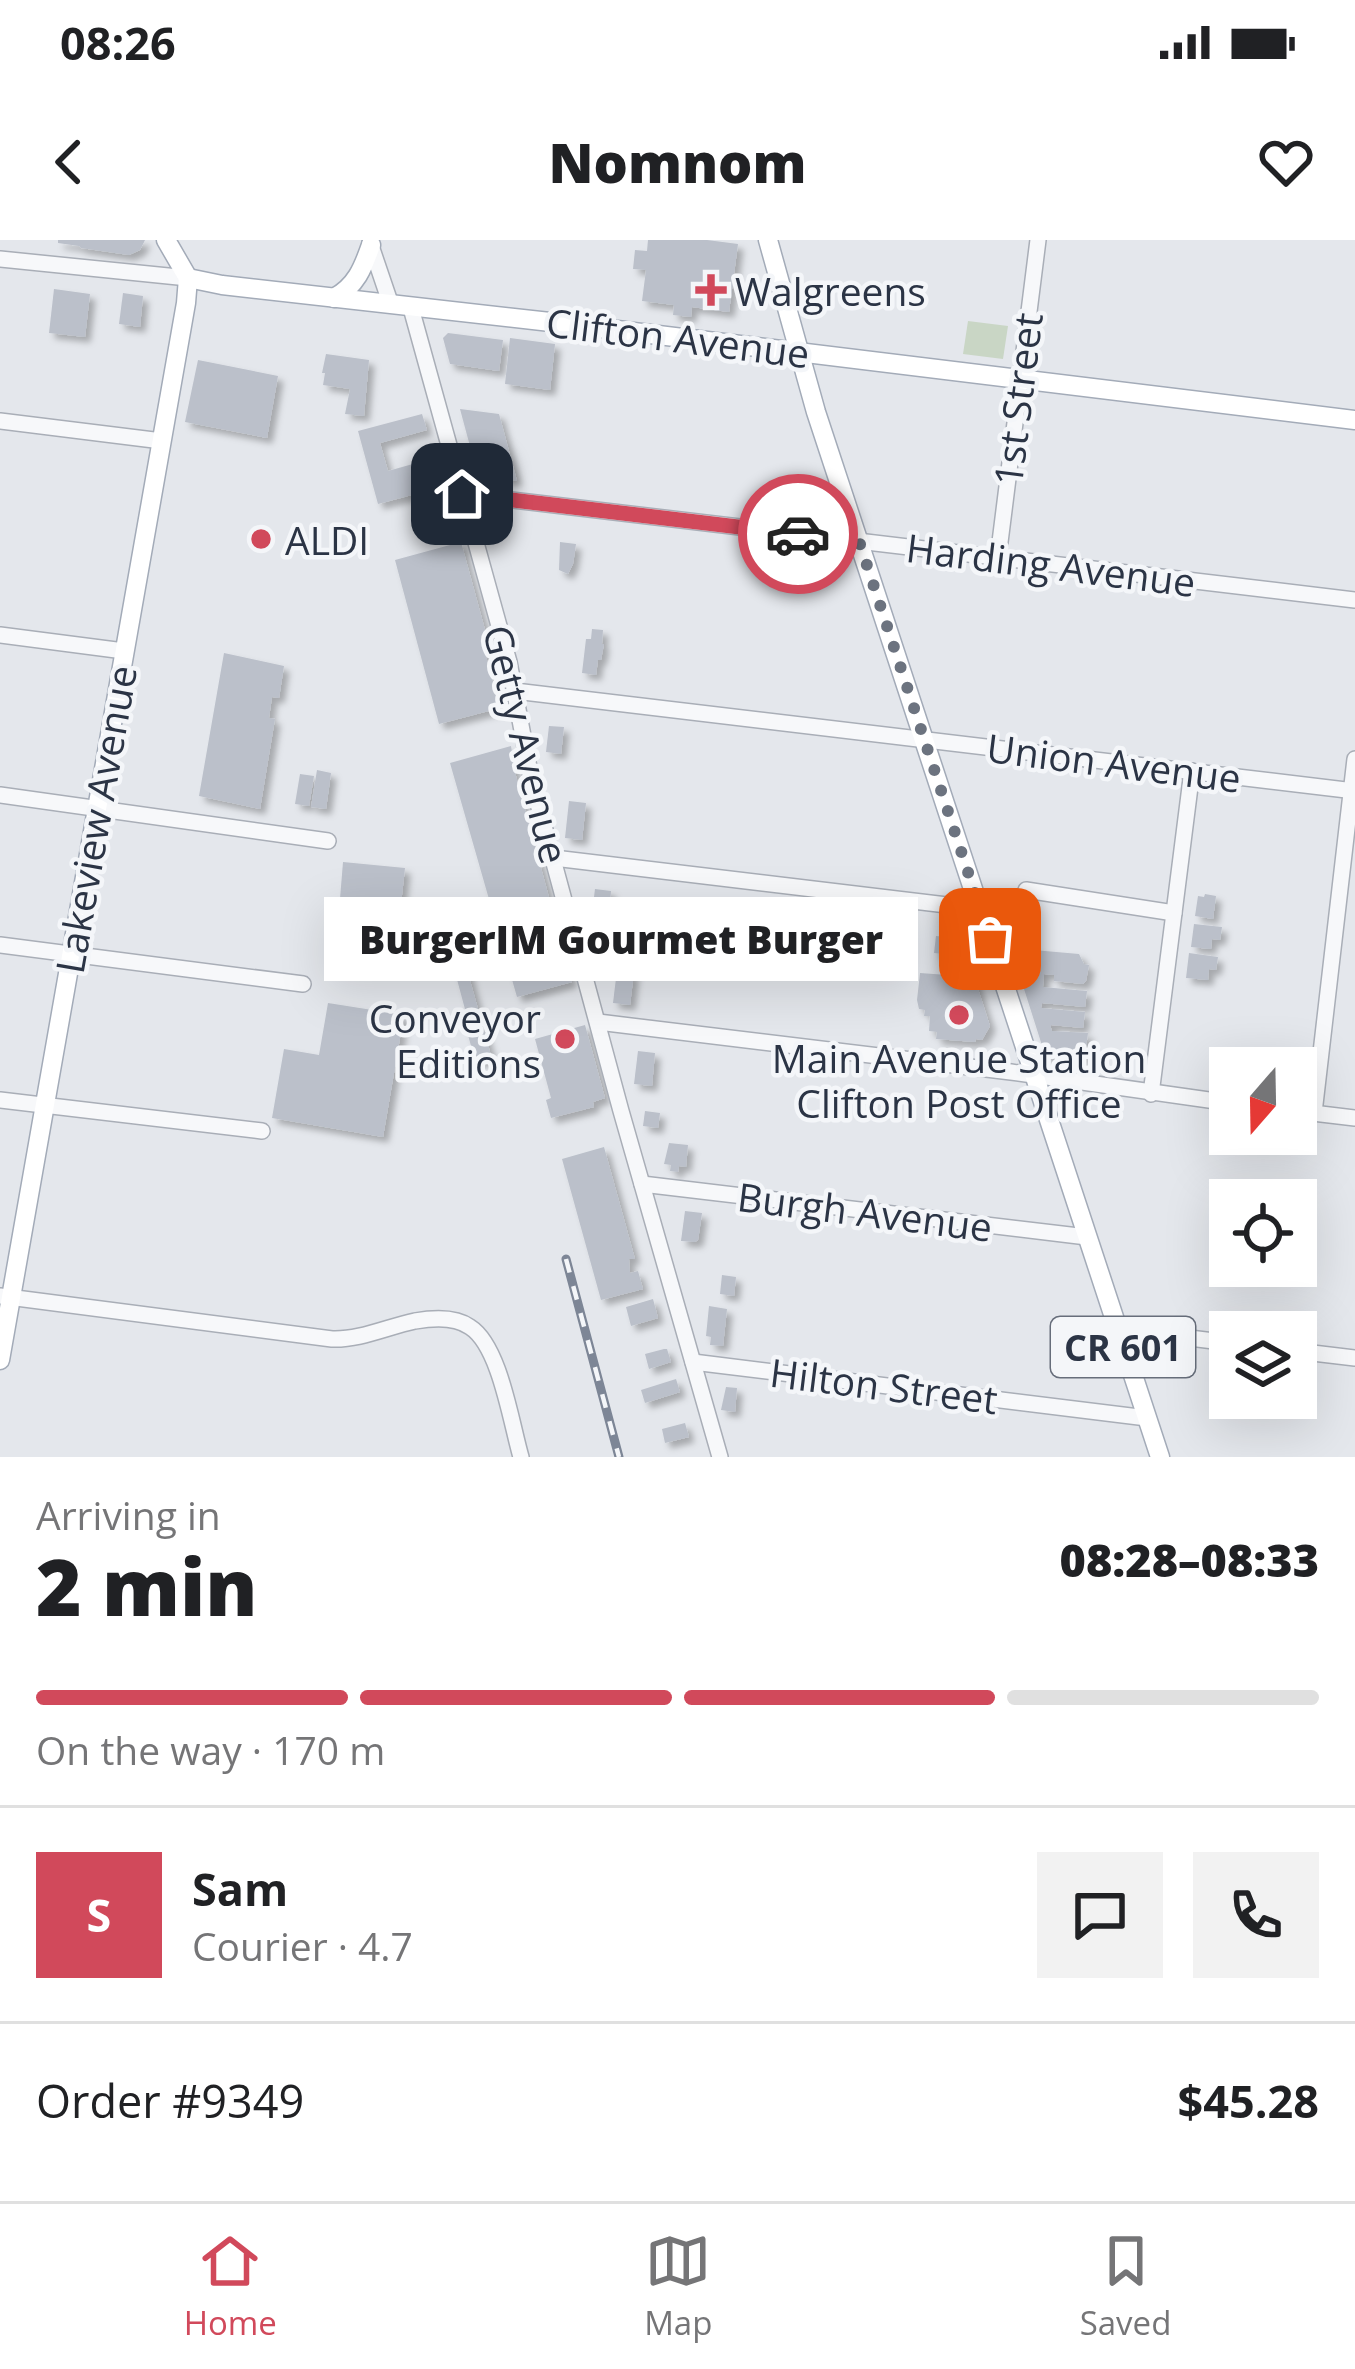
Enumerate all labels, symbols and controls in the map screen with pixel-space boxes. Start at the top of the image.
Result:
text: 08:26 [60,12,176,73]
text: Nomnom [548,125,807,199]
icon: back [36,129,102,195]
icon: heart [1253,129,1319,195]
place label: Walgreens [735,264,926,317]
marker: Walgreens [698,277,724,303]
street label: Clifton Avenue [543,295,813,379]
street label: 1st Street [980,309,1054,489]
pin [411,443,513,545]
icon: home [429,461,495,527]
courier [738,474,858,594]
icon: car [765,501,831,567]
place label: ALDI [285,513,369,566]
street label: Harding Avenue [903,520,1199,608]
marker: ALDI [248,526,274,552]
street label: Getty Avenue [472,619,582,869]
street label: Lakeview Avenue [42,661,148,977]
street label: Union Avenue [984,720,1244,804]
pin [939,888,1041,990]
callout: BurgerIM Gourmet Burger [324,897,918,981]
icon: bag [957,906,1023,972]
text: BurgerIM Gourmet Burger [359,912,883,965]
place label: Conveyor Editions [369,991,541,1089]
marker: Main Avenue Station Clifton Post Office [946,1002,972,1028]
marker: Conveyor Editions [552,1026,578,1052]
place label: Main Avenue Station Clifton Post Office [772,1031,1146,1129]
north arrow [1209,1047,1317,1155]
map controls [1209,1047,1317,1419]
street label: Burgh Avenue [735,1169,995,1253]
button: locate [1209,1179,1317,1287]
button: layers [1209,1311,1317,1419]
road number: CR 601 [1051,1317,1195,1377]
street label: Hilton Street [767,1345,1001,1425]
text: Arriving in [36,1488,221,1541]
text: 08:28–08:33 [1060,1529,1319,1590]
text: 2 min [36,1533,258,1639]
text: On the way · 170 m [36,1723,385,1776]
button: chat [1037,1852,1163,1978]
button: phone [1193,1852,1319,1978]
text: Sam [192,1858,288,1919]
text: S [87,1884,111,1945]
text: Courier · 4.7 [192,1919,413,1972]
text: Order #9349 [36,2070,304,2131]
text: $45.28 [1178,2070,1319,2131]
tab: Home [184,2228,277,2345]
tab: Map [644,2228,712,2345]
tab: Saved [1080,2228,1171,2345]

